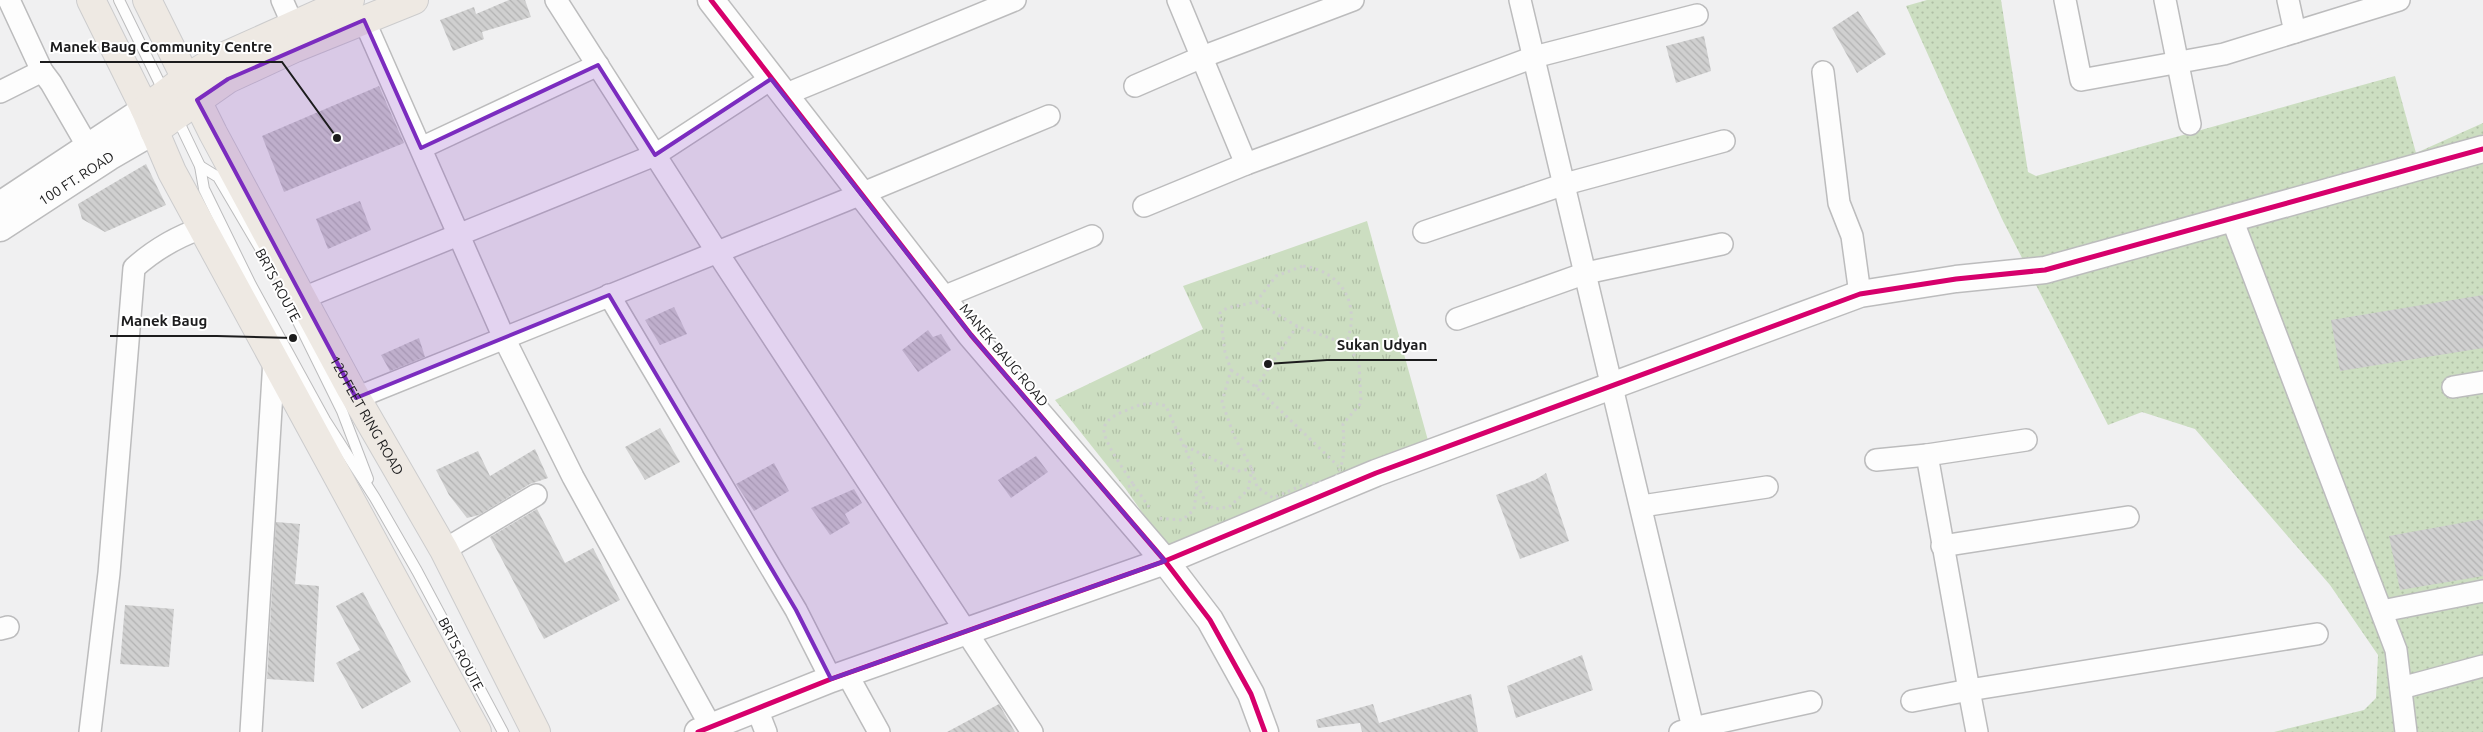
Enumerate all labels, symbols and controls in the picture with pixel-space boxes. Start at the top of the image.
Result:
callout: Manek Baug Community Centre [40,32,282,62]
text: Manek Baug Community Centre [50,38,272,55]
street label: 100 FT. ROAD [36,148,117,209]
street label: BRTS ROUTE [252,246,304,325]
street label: MANEK BAUG ROAD [956,300,1052,410]
callout: Manek Baug [110,306,217,336]
text: Manek Baug [121,312,207,329]
callout: Sukan Udyan [1327,330,1437,360]
text: Sukan Udyan [1337,336,1427,353]
street label: 120 FEET RING ROAD [327,353,407,478]
street label: BRTS ROUTE [435,615,487,694]

